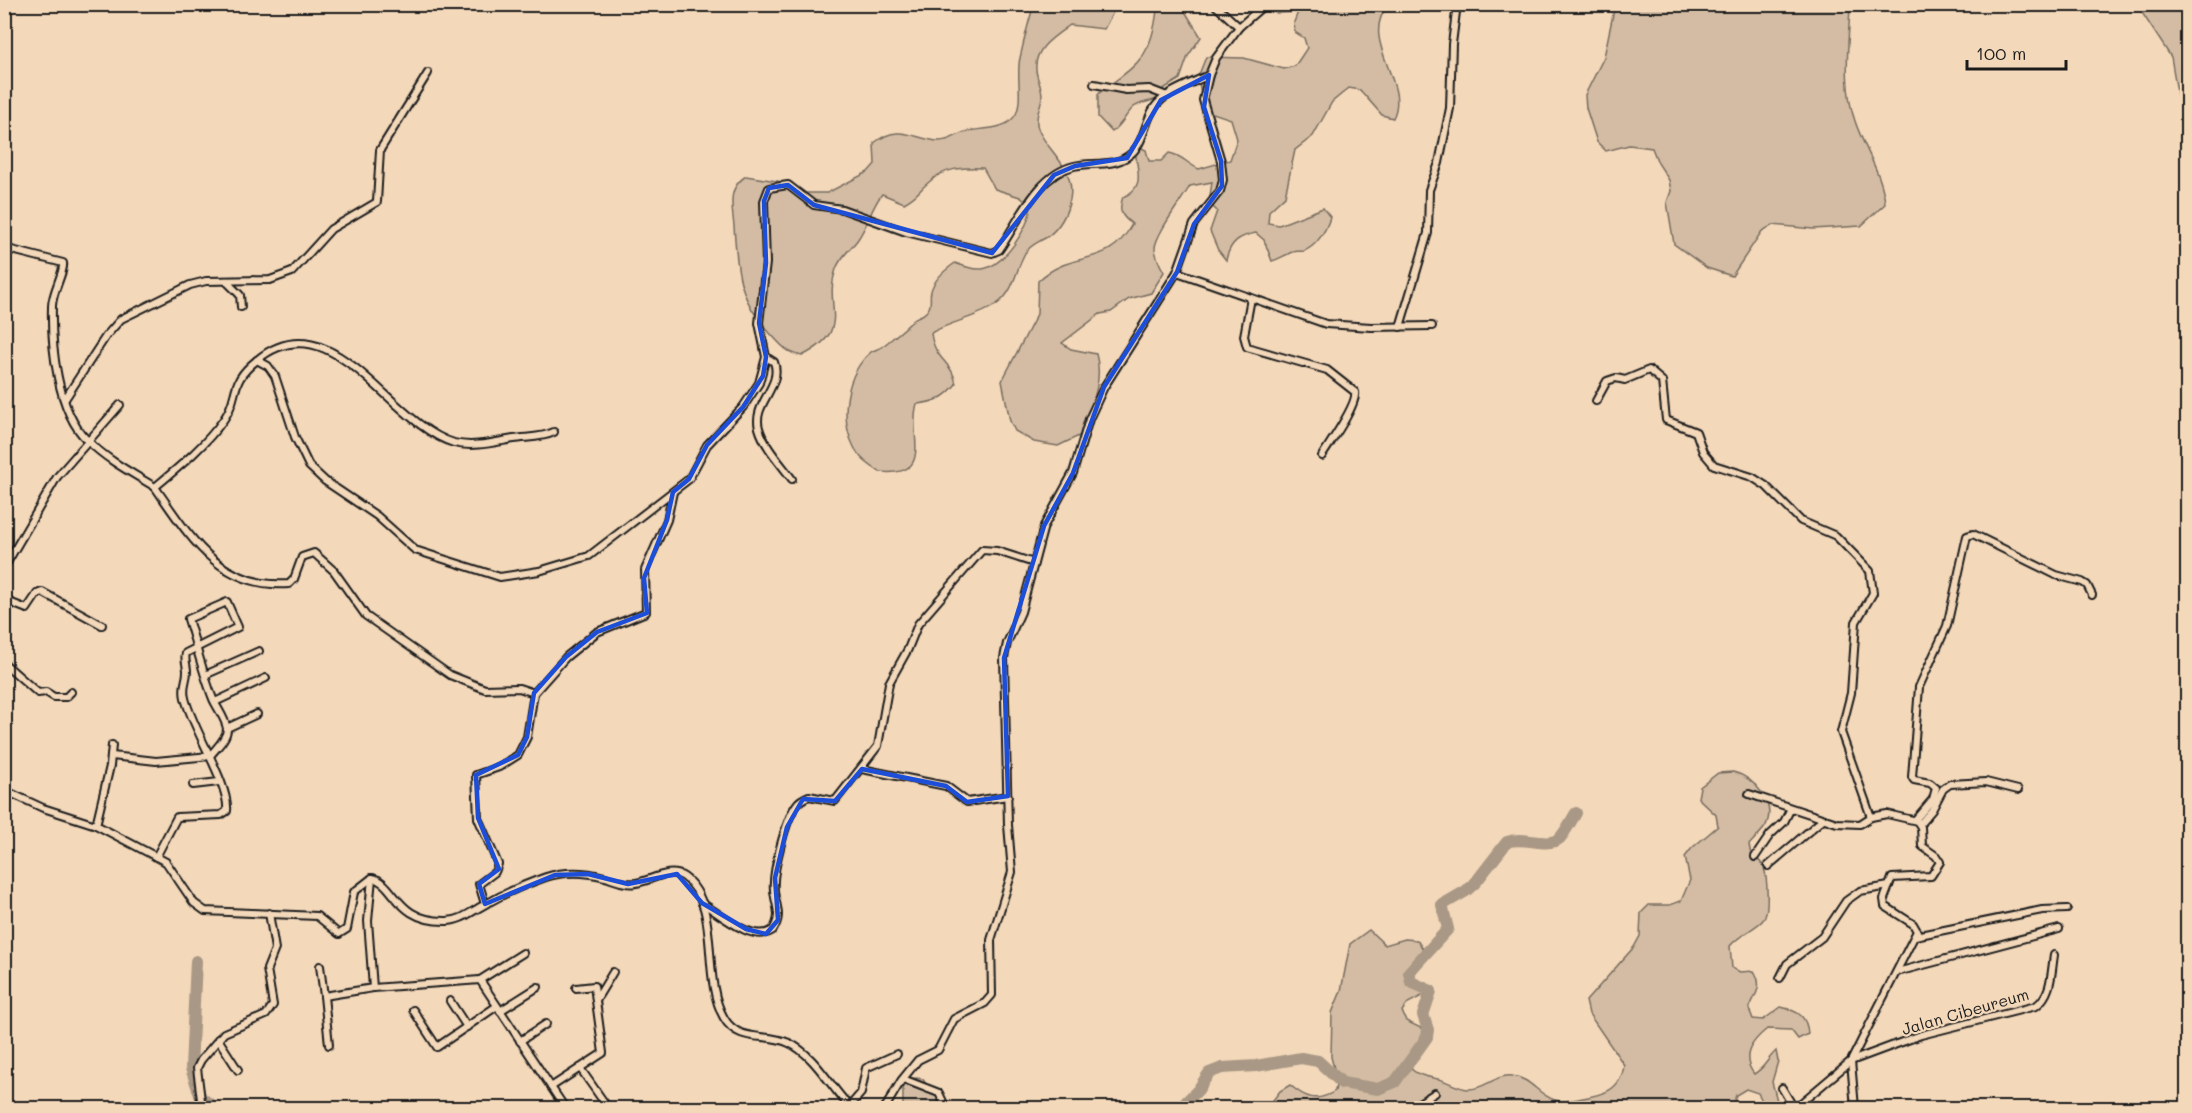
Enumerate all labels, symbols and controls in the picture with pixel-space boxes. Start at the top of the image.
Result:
scale bar [1967,33,2066,71]
text: 100 m [1976,41,2026,65]
street label: Jalan Cibeureum [1899,983,2031,1039]

